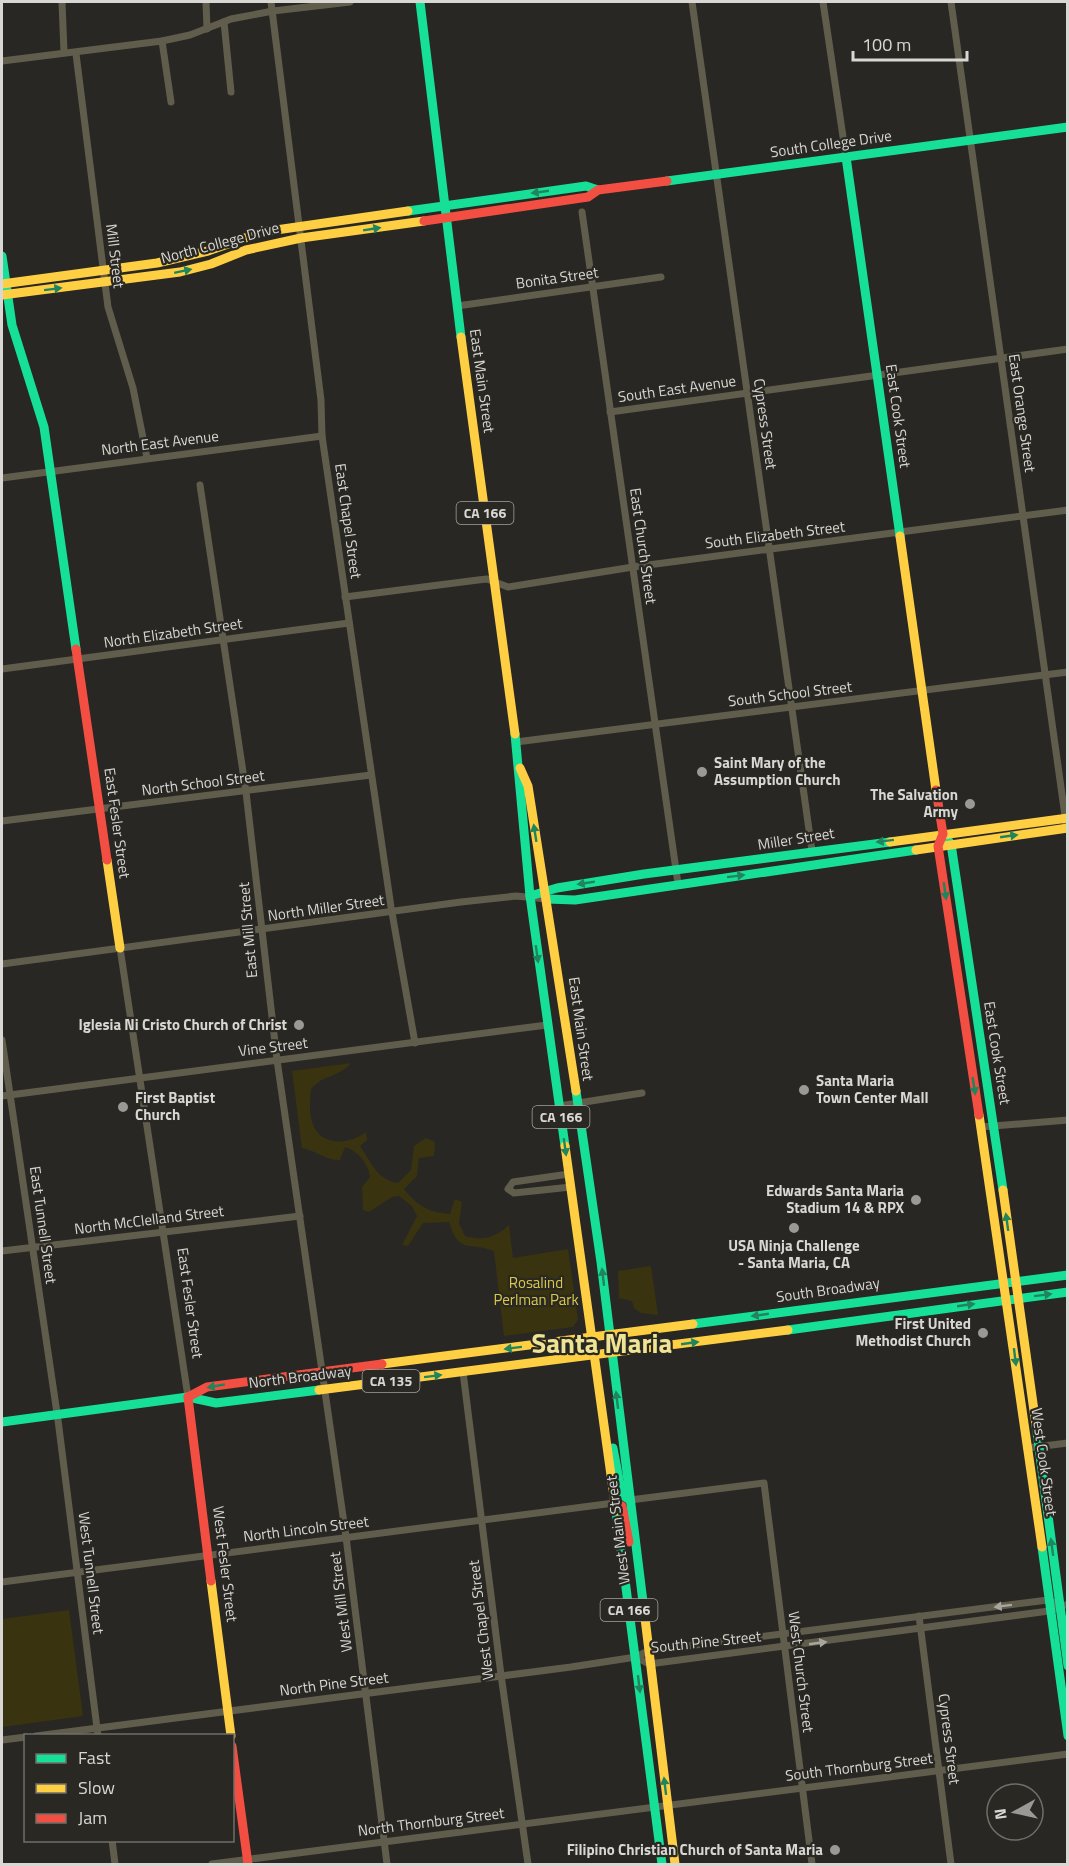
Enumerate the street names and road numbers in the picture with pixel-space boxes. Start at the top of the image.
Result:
street label: South College Drive [769,124,893,163]
street label: North College Drive [158,216,282,269]
street label: Mill Street [100,222,131,290]
street label: Bonita Street [514,260,600,295]
street label: East Main Street [464,327,501,435]
street label: East Orange Street [1003,352,1042,474]
street label: East Cook Street [880,363,917,470]
street label: South East Avenue [616,369,737,408]
street label: Cypress Street [748,377,783,472]
street label: North East Avenue [100,424,220,461]
street label: East Chapel Street [329,462,368,581]
street label: East Church Street [624,486,663,606]
road number: CA 166 [456,502,514,524]
street label: South Elizabeth Street [704,514,847,554]
street label: North Elizabeth Street [102,611,245,654]
street label: South School Street [727,674,854,713]
street label: North School Street [140,763,267,801]
street label: East Fesler Street [98,766,137,881]
street label: Miller Street [756,821,837,856]
street label: East Mill Street [232,880,263,979]
street label: North Miller Street [266,888,386,927]
street label: East Main Street [563,975,600,1083]
street label: East Cook Street [978,1000,1017,1107]
street label: Vine Street [237,1031,310,1062]
road number: CA 166 [532,1106,590,1128]
street label: East Tunnell Street [24,1165,63,1286]
street label: North McClelland Street [73,1199,226,1240]
street label: East Fesler Street [171,1246,210,1361]
street label: South Broadway [775,1271,881,1308]
street label: North Broadway [247,1359,353,1394]
road number: CA 135 [362,1370,420,1392]
street label: West Cook Street [1026,1406,1064,1518]
street label: West Main Street [599,1474,636,1586]
street label: West Fesler Street [207,1505,244,1624]
street label: North Lincoln Street [242,1509,371,1548]
street label: West Tunnell Street [73,1510,111,1636]
street label: West Mill Street [323,1550,358,1654]
street label: West Chapel Street [462,1558,499,1681]
road number: CA 166 [600,1599,658,1621]
street label: West Church Street [783,1610,820,1735]
street label: South Pine Street [650,1624,763,1659]
street label: North Pine Street [278,1665,390,1702]
street label: Cypress Street [932,1692,967,1787]
street label: South Thornburg Street [784,1746,935,1787]
street label: North Thornburg Street [356,1801,506,1842]

